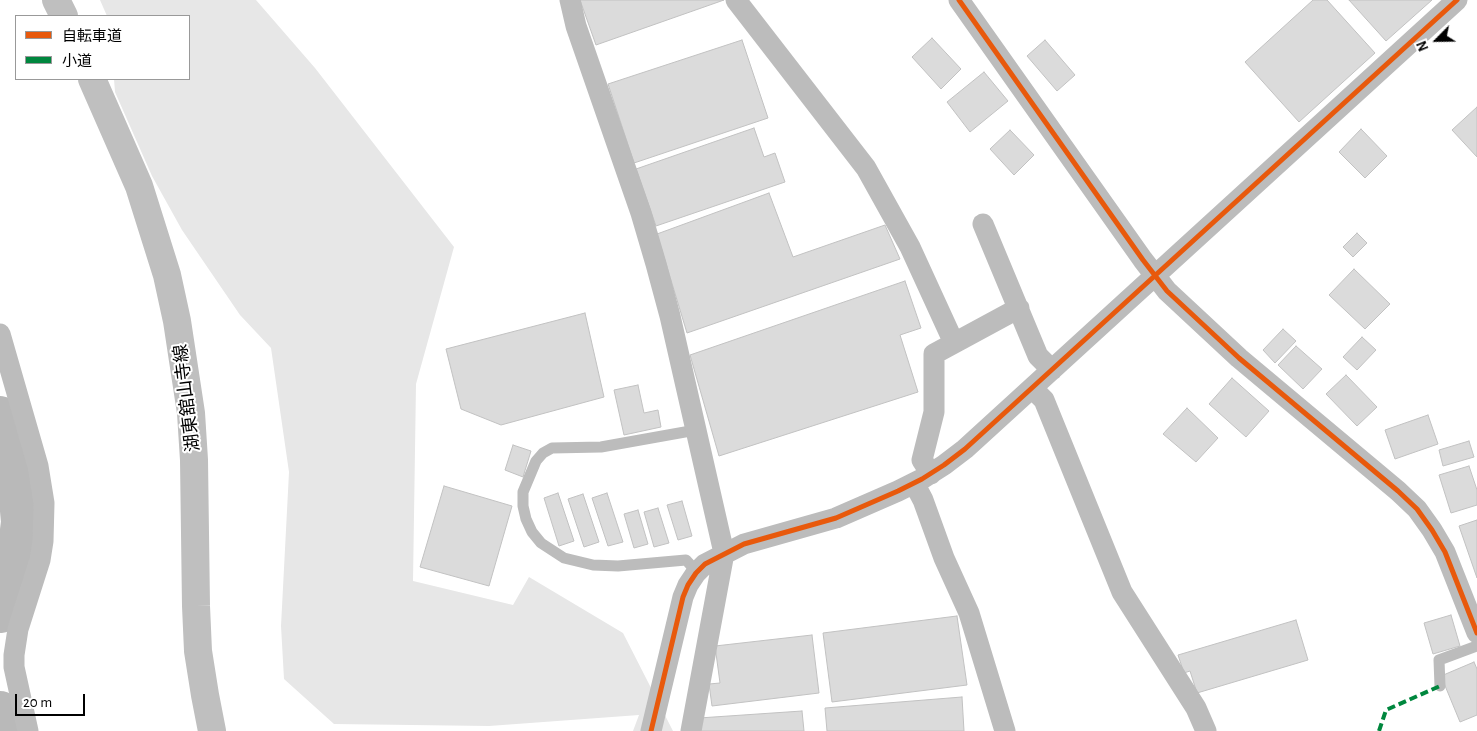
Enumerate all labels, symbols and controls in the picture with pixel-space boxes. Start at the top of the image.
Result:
legend [15,15,190,80]
north arrow [1412,15,1462,65]
text: 自転車道 [62,29,122,44]
text: N [1415,39,1432,53]
text: 小道 [62,54,92,69]
street label: 湖東舘山寺線 [170,343,204,453]
scale bar [18,684,88,716]
text: 20 m [23,695,52,710]

